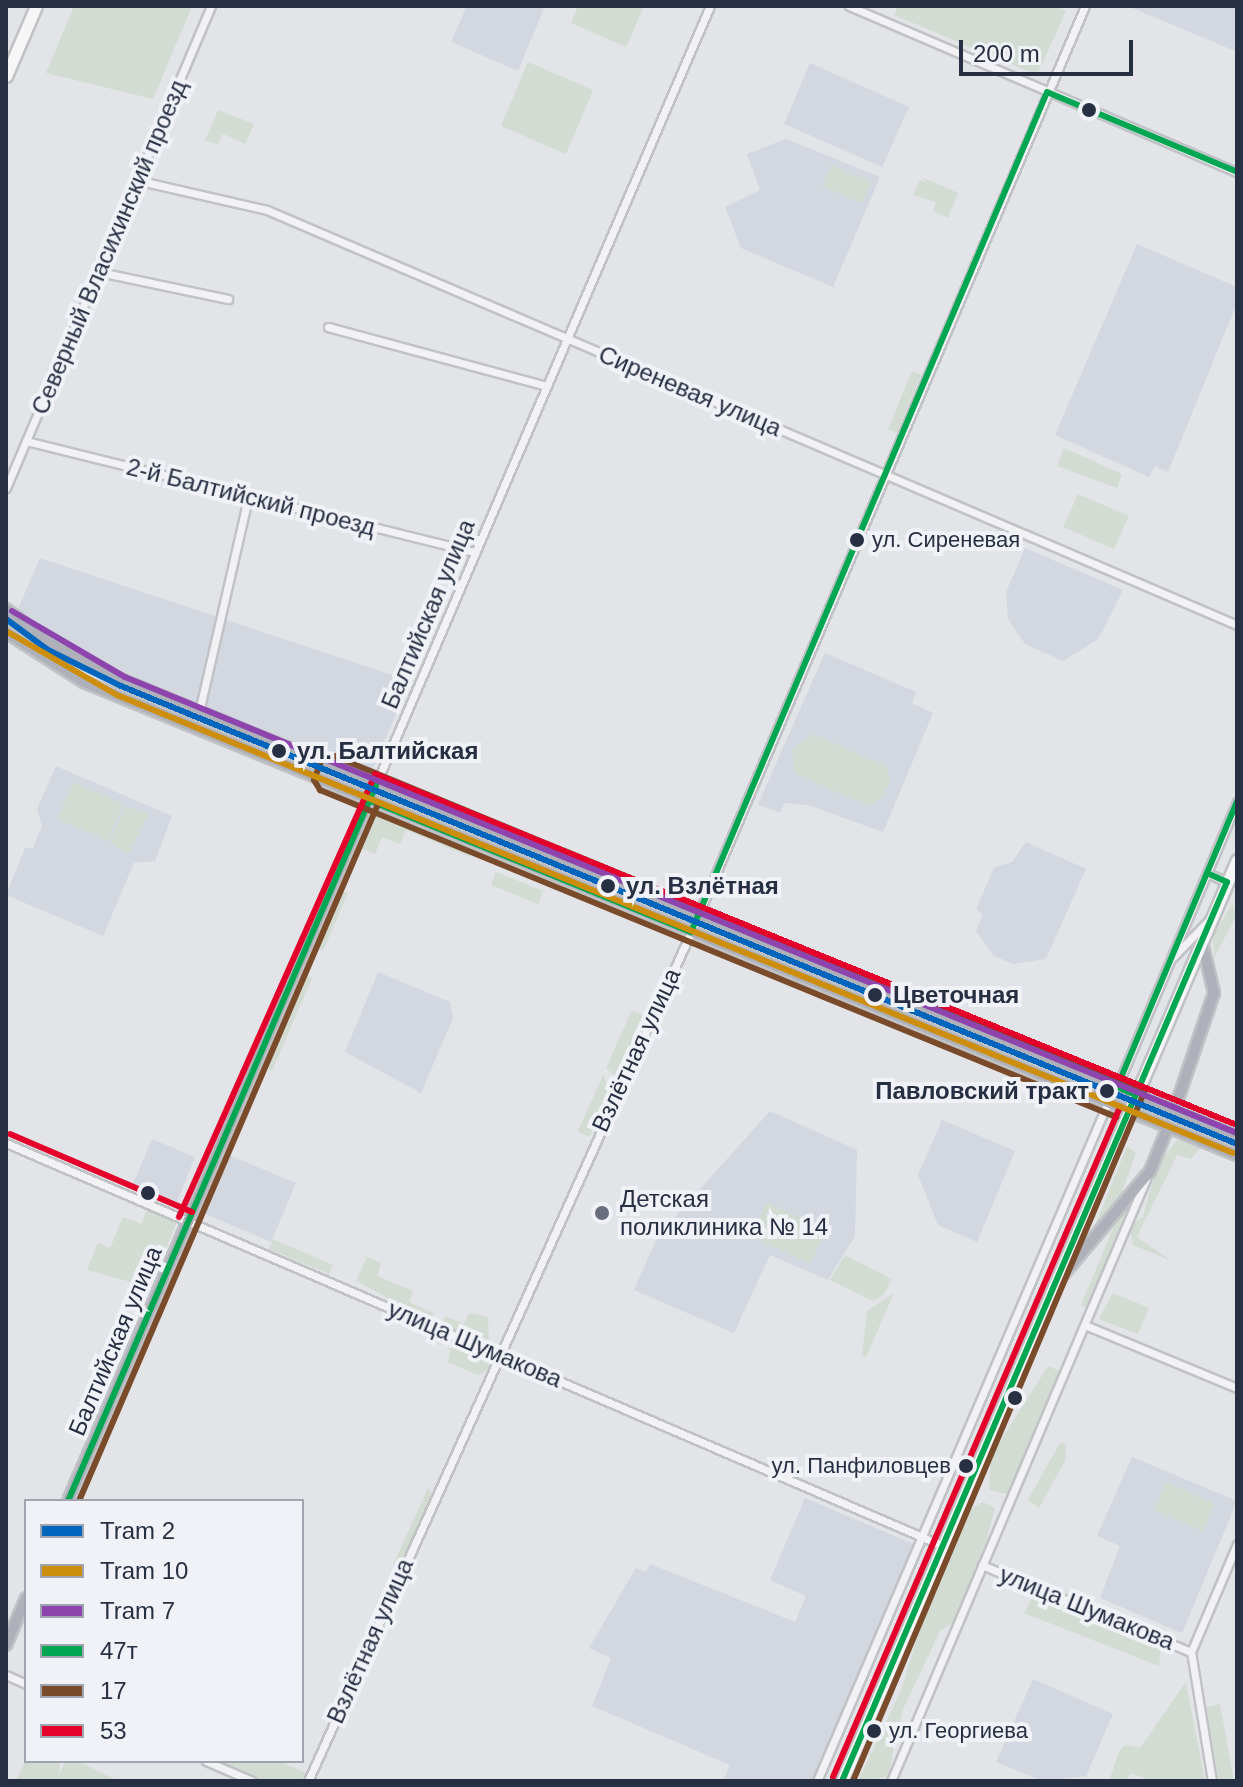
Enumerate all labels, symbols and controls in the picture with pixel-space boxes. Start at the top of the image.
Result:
scale bar [963,24,1137,74]
text: 200 m [973,40,1040,67]
street label: Северный Власихинский проезд [25,75,193,419]
unlabelled marker [1081,102,1097,118]
street label: Сиреневая улица [594,340,786,442]
street label: 2-й Балтийский проезд [124,452,378,542]
street label: Балтийская улица [375,515,481,713]
place label: ул. Сиреневая [872,527,1020,553]
marker: ул. Сиреневая [849,532,865,548]
place label: ул. Балтийская [297,737,478,765]
marker: ул. Балтийская [268,740,290,762]
place label: ул. Взлётная [626,872,779,900]
marker: ул. Взлётная [597,875,619,897]
street label: Взлётная улица [585,964,687,1136]
place label: Цветочная [893,981,1019,1009]
marker: Цветочная [864,984,886,1006]
place label: Павловский тракт [875,1077,1089,1105]
marker: Павловский тракт [1096,1080,1118,1102]
unlabelled marker [140,1185,156,1201]
place label: Детская поликлиника № 14 [620,1185,828,1241]
marker: Детская поликлиника № 14 [591,1202,613,1224]
street label: Балтийская улица [62,1242,168,1440]
street label: улица Шумакова [384,1294,566,1394]
unlabelled marker [1007,1390,1023,1406]
place label: ул. Панфиловцев [772,1453,951,1479]
marker: ул. Панфиловцев [958,1458,974,1474]
legend [24,1499,304,1763]
text: Tram 2 [100,1517,175,1544]
street label: Взлётная улица [321,1554,419,1728]
text: Tram 10 [100,1557,188,1584]
street label: улица Шумакова [995,1560,1179,1656]
text: Tram 7 [100,1597,175,1624]
text: 47т [100,1637,138,1664]
text: 17 [100,1677,127,1704]
text: 53 [100,1717,127,1744]
place label: ул. Георгиева [889,1718,1028,1744]
marker: ул. Георгиева [866,1723,882,1739]

